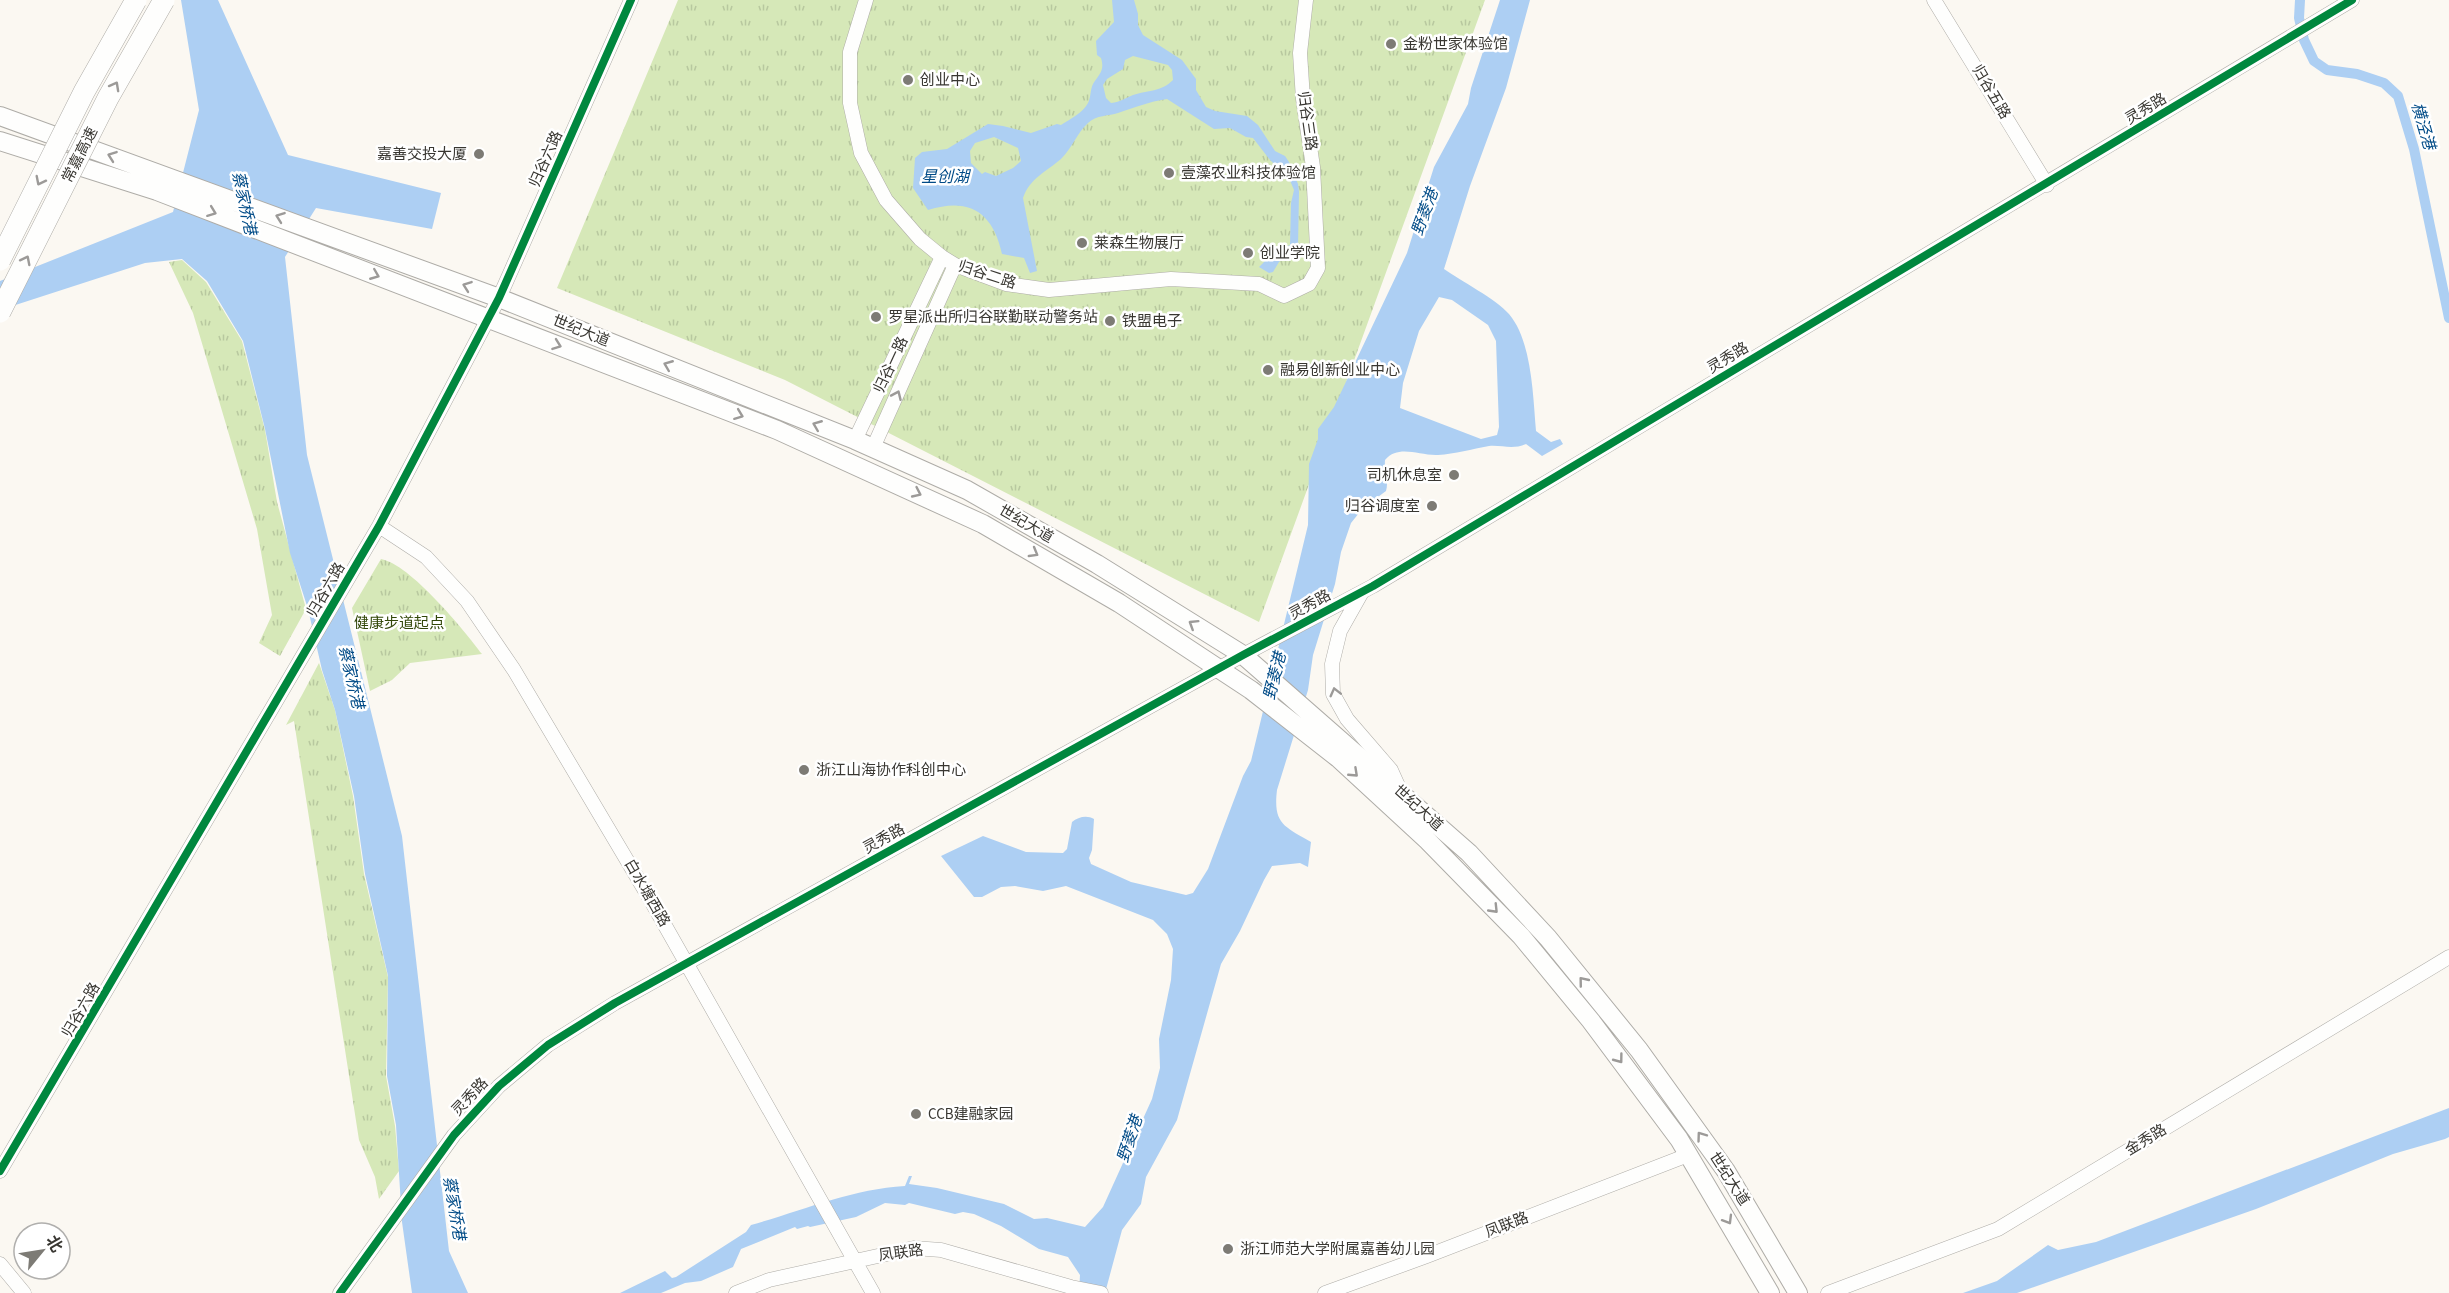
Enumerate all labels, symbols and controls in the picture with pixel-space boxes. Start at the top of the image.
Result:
place label: 金粉世家体验馆 [1403,34,1508,55]
marker: 金粉世家体验馆 [1384,37,1398,51]
street label: 归谷五路 [1967,61,2015,123]
place label: 创业中心 [920,70,980,91]
marker: 创业中心 [901,73,915,87]
one-way arrow [108,82,119,92]
street label: 灵秀路 [2121,88,2171,130]
street label: 归谷三路 [1292,90,1322,152]
water label: 横泾港 [2406,100,2441,154]
street label: 常嘉高速 [57,123,103,187]
street label: 归谷六路 [524,127,568,191]
place label: 嘉善交投大厦 [377,144,467,165]
marker: 嘉善交投大厦 [472,147,486,161]
one-way arrow [107,150,118,163]
place label: 壹藻农业科技体验馆 [1181,163,1316,184]
water label: 星创湖 [921,166,972,188]
marker: 壹藻农业科技体验馆 [1162,166,1176,180]
water label: 蔡家桥港 [227,169,262,239]
one-way arrow [35,175,47,186]
water label: 野菱港 [1406,184,1444,238]
one-way arrow [206,204,217,217]
one-way arrow [275,211,286,224]
place label: 莱森生物展厅 [1094,233,1184,254]
marker: 莱森生物展厅 [1075,236,1089,250]
place label: 创业学院 [1260,243,1320,264]
marker: 创业学院 [1241,246,1255,260]
one-way arrow [19,255,31,266]
street label: 归谷二路 [955,256,1019,294]
one-way arrow [368,268,379,280]
one-way arrow [462,281,473,293]
place label: 罗星派出所归谷联勤联动警务站 [888,307,1098,328]
street label: 世纪大道 [549,310,613,352]
marker: 罗星派出所归谷联勤联动警务站 [869,310,883,324]
place label: 铁盟电子 [1122,311,1182,332]
marker: 铁盟电子 [1103,314,1117,328]
street label: 归谷一路 [869,333,913,397]
one-way arrow [551,337,561,350]
street label: 灵秀路 [1703,337,1753,379]
one-way arrow [663,360,674,373]
place label: 融易创新创业中心 [1280,360,1400,381]
marker: 融易创新创业中心 [1261,363,1275,377]
one-way arrow [889,390,901,401]
one-way arrow [733,407,743,420]
one-way arrow [813,420,824,432]
place label: 司机休息室 [1367,465,1442,486]
marker: 司机休息室 [1447,468,1461,482]
one-way arrow [910,486,921,498]
place label: 归谷调度室 [1345,496,1420,517]
marker: 归谷调度室 [1425,499,1439,513]
street label: 世纪大道 [995,500,1057,548]
one-way arrow [1028,546,1038,557]
street label: 归谷六路 [302,559,350,621]
street label: 灵秀路 [1285,585,1335,625]
park label: 健康步道起点 [354,613,444,634]
one-way arrow [1189,620,1200,631]
water label: 蔡家桥港 [333,643,369,713]
water label: 野菱港 [1259,648,1292,702]
one-way arrow [1329,687,1342,697]
place label: 浙江山海协作科创中心 [816,760,966,781]
marker: 浙江山海协作科创中心 [797,763,811,777]
one-way arrow [1348,766,1358,777]
street label: 世纪大道 [1389,780,1447,836]
street label: 灵秀路 [859,819,909,859]
street label: 白水塘西路 [619,855,675,931]
one-way arrow [1487,901,1498,912]
one-way arrow [1579,977,1590,988]
street label: 归谷六路 [57,979,105,1041]
one-way arrow [1611,1052,1622,1063]
street label: 灵秀路 [447,1073,493,1121]
place label: CCB建融家园 [928,1104,1014,1125]
marker: CCB建融家园 [909,1107,923,1121]
water label: 野菱港 [1112,1111,1148,1165]
street label: 金秀路 [2121,1119,2171,1161]
one-way arrow [1697,1132,1708,1143]
street label: 世纪大道 [1704,1148,1754,1210]
water label: 蔡家桥港 [438,1175,471,1243]
street label: 凤联路 [1482,1207,1532,1243]
one-way arrow [1721,1214,1732,1224]
north arrow [12,1221,72,1281]
text: 北 [41,1232,68,1256]
street label: 凤联路 [877,1239,925,1267]
place label: 浙江师范大学附属嘉善幼儿园 [1240,1239,1435,1260]
marker: 浙江师范大学附属嘉善幼儿园 [1221,1242,1235,1256]

